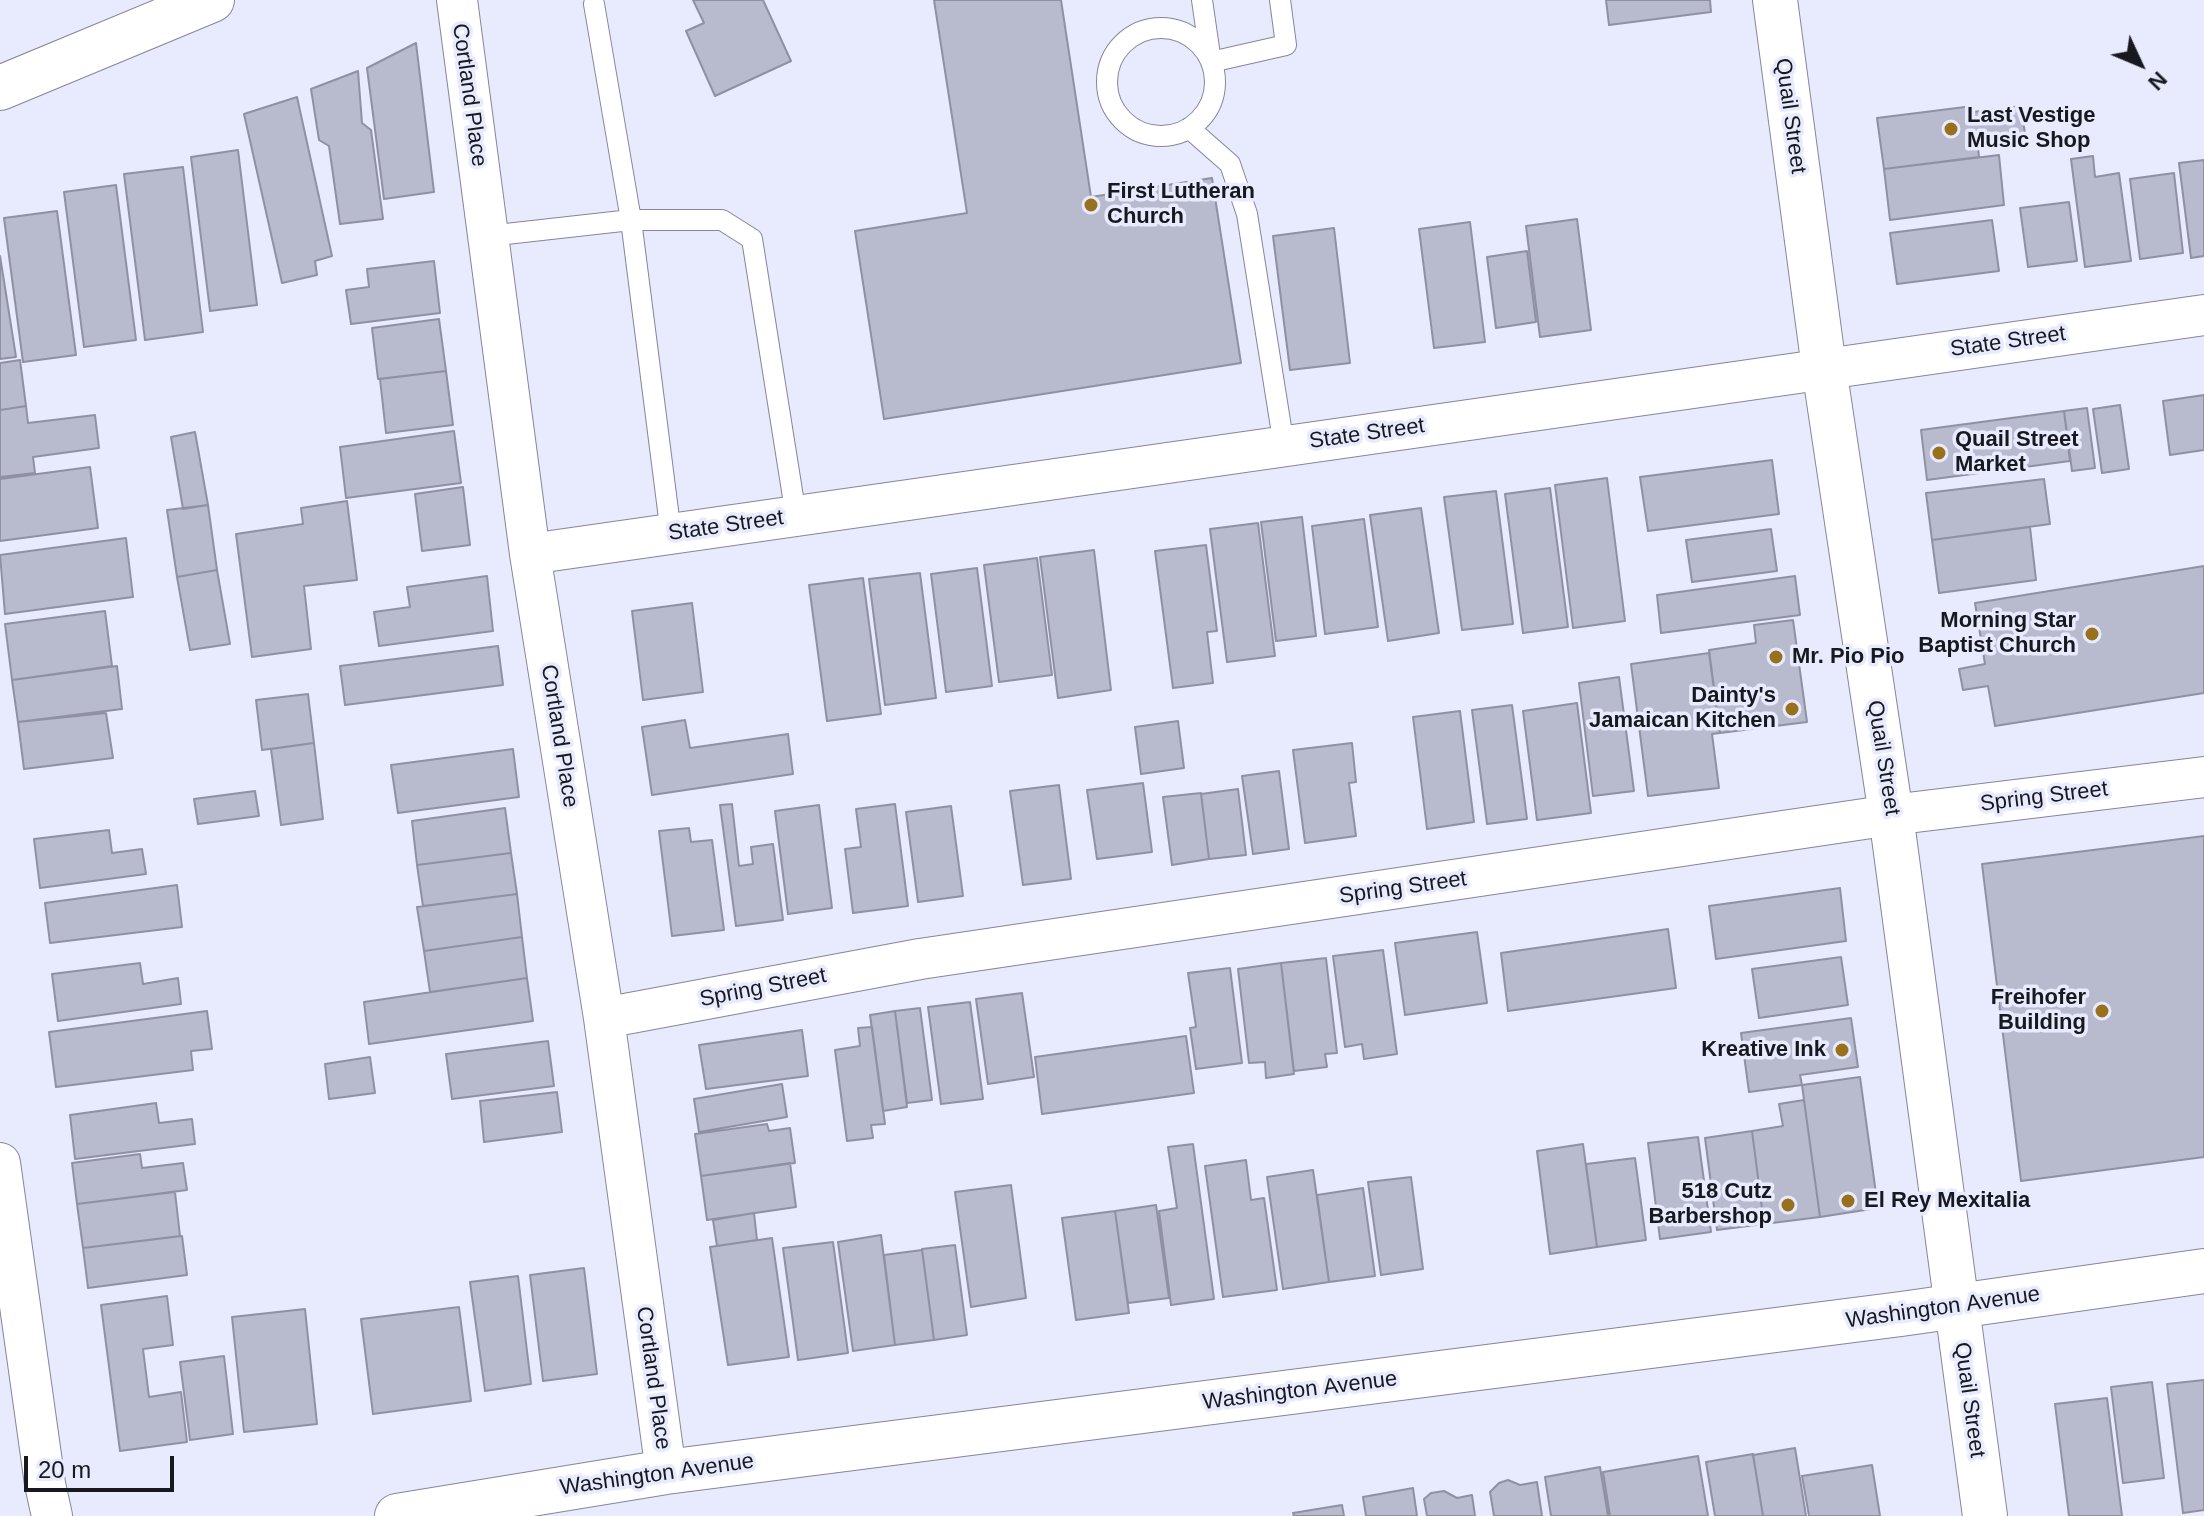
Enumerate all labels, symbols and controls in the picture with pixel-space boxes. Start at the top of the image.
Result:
street label: Cortland Place [446,22,492,168]
north arrow [2100,24,2180,104]
street label: Quail Street [1769,57,1811,175]
text: N [2143,67,2172,95]
place label: Last Vestige Music Shop [1967,103,2095,154]
marker: Last Vestige Music Shop [1942,120,1960,138]
place label: First Lutheran Church [1107,179,1255,230]
marker: First Lutheran Church [1082,196,1100,214]
street label: State Street [1949,321,2067,363]
street label: State Street [1308,413,1426,455]
place label: Quail Street Market [1955,427,2078,478]
marker: Quail Street Market [1930,444,1948,462]
street label: State Street [667,505,785,547]
place label: Morning Star Baptist Church [1918,608,2076,660]
marker: Morning Star Baptist Church [2083,625,2101,643]
place label: Mr. Pio Pio [1792,644,1904,670]
marker: Mr. Pio Pio [1767,648,1785,666]
street label: Cortland Place [535,663,583,809]
place label: Dainty's Jamaican Kitchen [1589,683,1776,734]
street label: Quail Street [1861,699,1905,817]
marker: Dainty's Jamaican Kitchen [1783,700,1801,718]
street label: Spring Street [1979,776,2109,818]
street label: Spring Street [1338,866,1468,910]
street label: Spring Street [697,963,829,1013]
place label: Freihofer Building [1991,985,2086,1036]
marker: Freihofer Building [2093,1002,2111,1020]
place label: Kreative Ink [1701,1037,1826,1063]
marker: Kreative Ink [1833,1041,1851,1059]
place label: 518 Cutz Barbershop [1649,1179,1772,1230]
place label: El Rey Mexitalia [1864,1188,2030,1214]
marker: El Rey Mexitalia [1839,1192,1857,1210]
marker: 518 Cutz Barbershop [1779,1196,1797,1214]
street label: Washington Avenue [1844,1281,2042,1335]
street label: Cortland Place [630,1305,676,1451]
street label: Quail Street [1948,1341,1990,1459]
street label: Washington Avenue [1201,1366,1399,1416]
scale bar [28,1440,178,1490]
street label: Washington Avenue [558,1448,756,1502]
text: 20 m [38,1456,91,1483]

